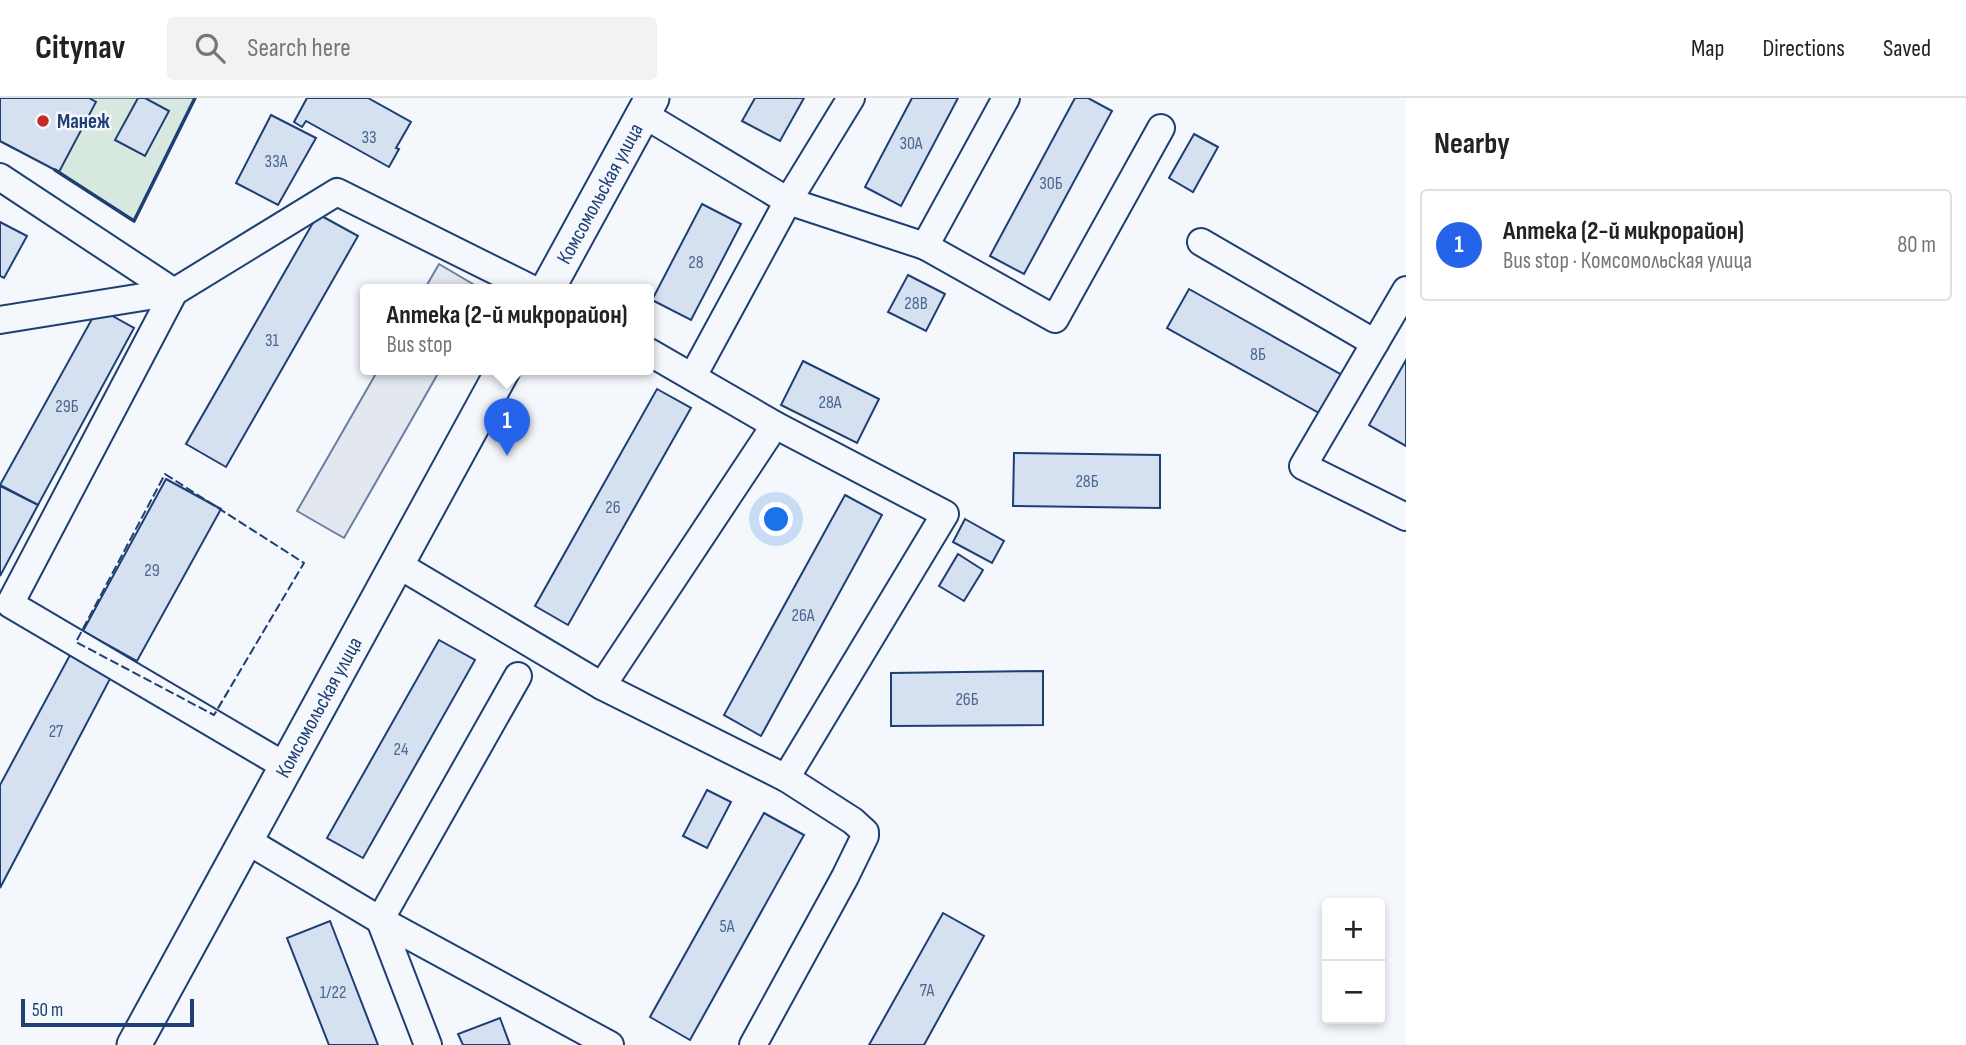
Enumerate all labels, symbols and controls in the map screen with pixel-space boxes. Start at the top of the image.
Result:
search box [167,17,657,80]
text: Citynav [35,28,125,68]
icon: search [191,29,229,67]
text: Search here [247,33,351,64]
text: Map [1691,34,1724,63]
text: Directions [1762,34,1845,63]
text: Saved [1883,34,1931,63]
place label: Манеж [57,109,110,134]
marker: Манеж [35,113,51,129]
street label: Комсомольская улица [552,119,649,268]
text: Nearby [1434,126,1510,162]
house number: 33 [361,127,377,148]
house number: 30А [899,133,923,154]
house number: 33А [265,151,288,172]
house number: 30Б [1039,173,1063,194]
text: Аптека (2-й микрорайон) [1503,216,1744,247]
text: 1 [1454,231,1464,259]
text: 80 m [1897,231,1936,259]
text: Bus stop · Комсомольская улица [1503,247,1752,275]
house number: 28 [688,252,704,273]
popup [360,284,654,375]
house number: 28В [904,293,928,314]
text: Аптека (2-й микрорайон) [386,300,628,331]
house number: 31 [265,330,280,351]
text: Bus stop [386,331,452,359]
house number: 8Б [1250,344,1266,365]
house number: 28А [818,392,842,413]
house number: 29Б [55,396,79,417]
pin: 1 [484,398,530,456]
house number: 28Б [1075,471,1099,492]
house number: 26 [605,497,621,518]
your location [759,502,793,536]
house number: 29 [144,560,160,581]
house number: 26А [791,605,815,626]
street label: Комсомольская улица [271,633,368,782]
house number: 26Б [955,689,979,710]
house number: 27 [49,721,64,742]
house number: 24 [394,739,409,760]
map controls [1322,898,1385,1024]
button: + [1322,898,1385,961]
house number: 5А [720,916,735,937]
button: − [1322,961,1385,1024]
house number: 7А [920,980,935,1001]
house number: 1/22 [320,982,346,1003]
scale bar [21,996,194,1028]
text: 50 m [32,999,63,1022]

